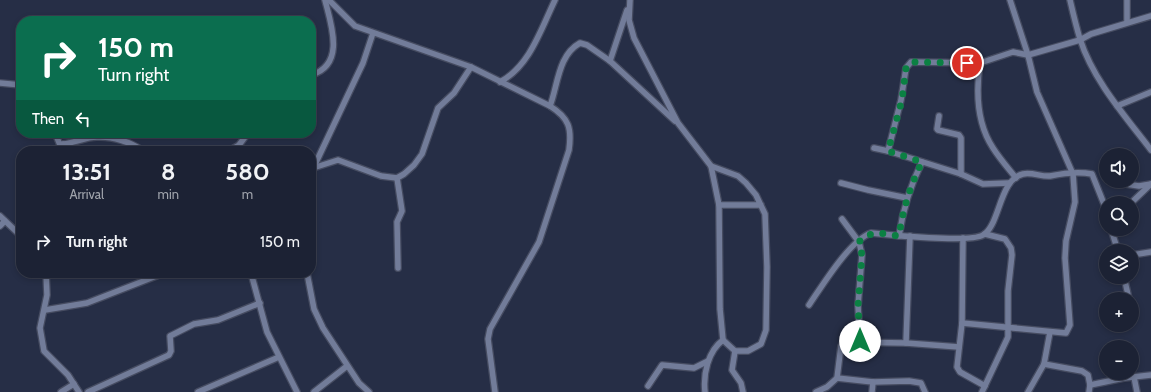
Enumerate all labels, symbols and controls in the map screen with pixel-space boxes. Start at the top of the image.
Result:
text: 150 m [98,30,174,64]
icon: right [32,32,84,84]
pin [950,46,984,80]
icon: arrive [956,52,978,74]
text: Turn right [98,64,169,86]
icon: left [72,108,94,130]
text: Then [32,110,64,128]
map controls [1099,148,1139,380]
button: sound [1099,148,1139,188]
text: 13:51 [62,157,111,186]
text: 8 [161,157,176,186]
text: 580 [225,157,270,186]
text: Arrival [69,186,104,202]
text: min [158,186,179,202]
text: m [242,186,253,202]
button: search [1099,196,1139,236]
icon: right [32,231,54,253]
text: Turn right [66,233,127,251]
text: 150 m [260,233,300,251]
button: layers [1099,244,1139,284]
button: + [1099,292,1139,332]
position arrow [839,320,881,362]
button: − [1099,340,1139,380]

